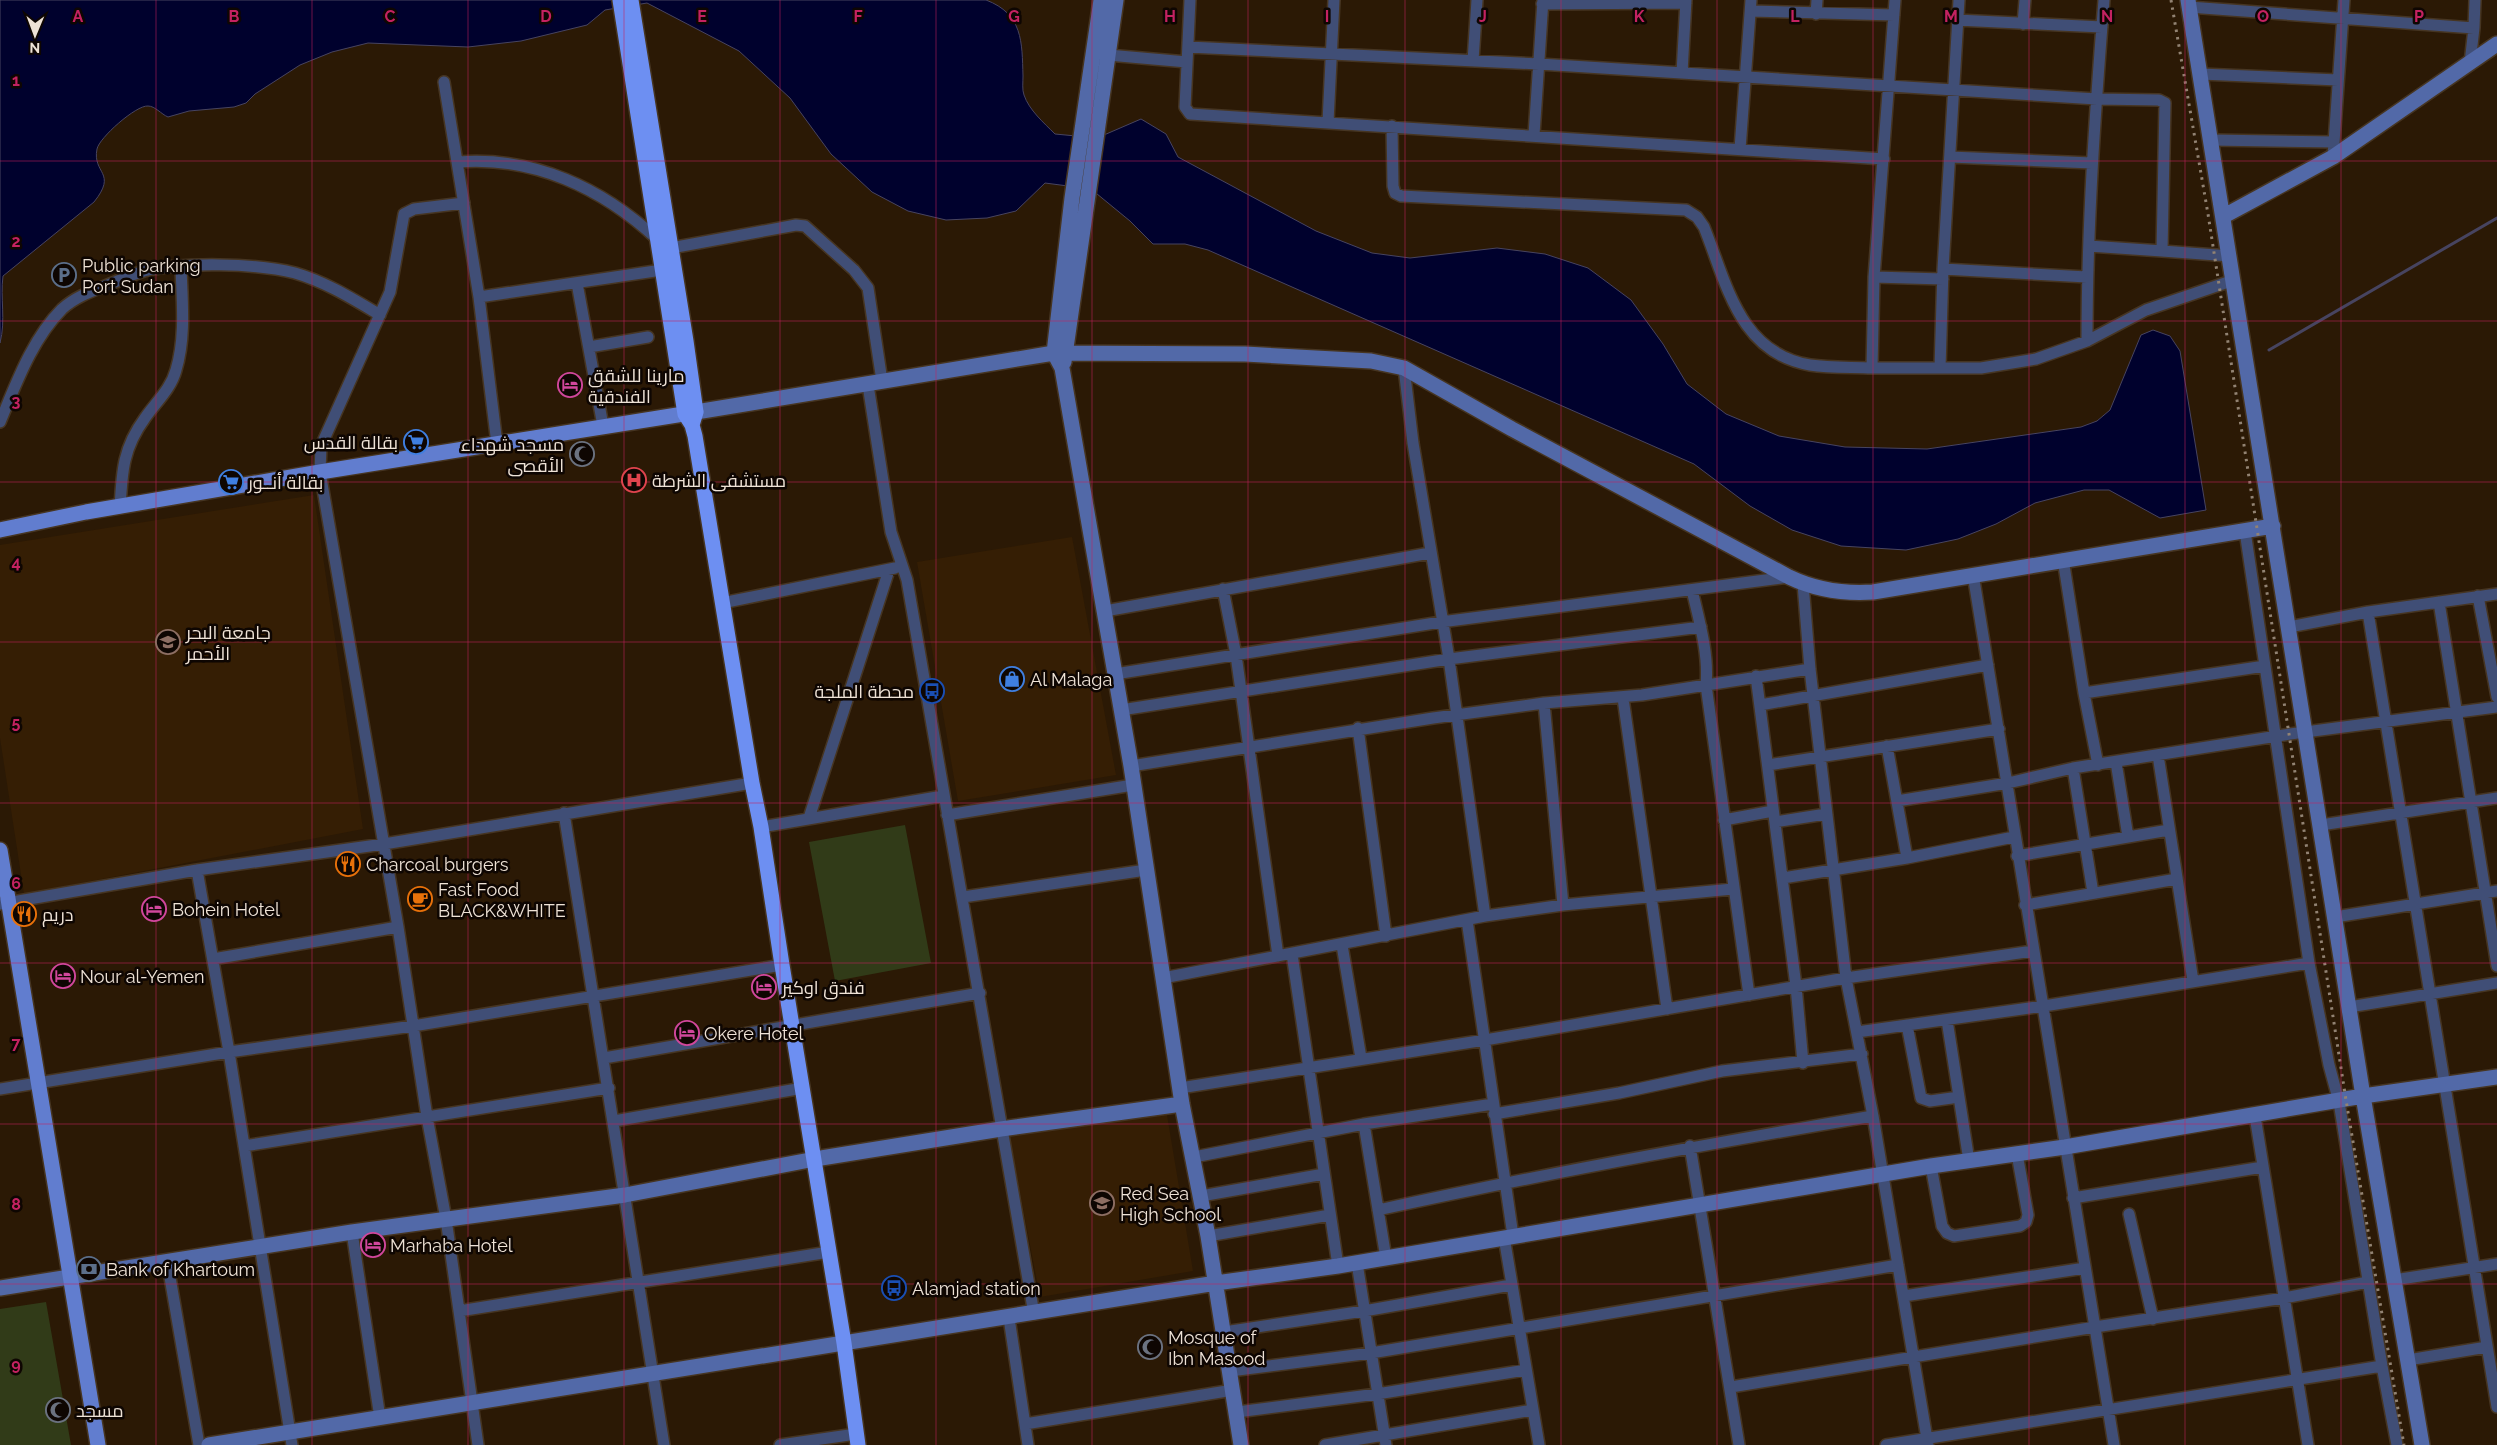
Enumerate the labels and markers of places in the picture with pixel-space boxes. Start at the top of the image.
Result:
place label: Public parking Port Sudan [82,255,201,297]
parking icon: Public parking Port Sudan [51,262,77,288]
place label: مارينا للشقق الفندقية [588,365,685,407]
hotel icon: مارينا للشقق الفندقية [557,372,583,398]
supermarket icon: بقالة القدس [403,429,429,455]
place label: بقالة القدس [304,432,398,454]
place label: مسجد شهداء الأقصى [461,434,564,477]
mosque icon: مسجد شهداء الأقصى [569,441,595,467]
hospital icon: مستشفى الشرطة [621,467,647,493]
supermarket icon: بقالة أنــور [218,469,244,495]
place label: مستشفى الشرطة [652,470,786,492]
place label: بقالة أنــور [247,472,323,494]
place label: جامعة البحر الأحمر [185,622,271,665]
school or university icon: جامعة البحر الأحمر [155,629,181,655]
shop icon: Al Malaga [999,666,1025,692]
place label: Al Malaga [1030,669,1112,690]
bus stop icon: محطة الملجة [919,678,945,704]
place label: محطة الملجة [814,681,914,702]
restaurant icon: Charcoal burgers [335,851,361,877]
place label: Charcoal burgers [366,854,509,875]
place label: Fast Food BLACK&WHITE [438,879,566,921]
cafe icon: Fast Food BLACK&WHITE [407,886,433,912]
hotel icon: Bohein Hotel [141,896,167,922]
place label: Bohein Hotel [172,899,280,920]
restaurant icon: دريم [11,901,37,927]
place label: دريم [42,904,74,927]
hotel icon: Nour al-Yemen [50,963,76,989]
place label: Nour al-Yemen [80,966,205,987]
hotel icon: فندق اوكير [751,974,777,1000]
place label: فندق اوكير [781,977,865,1000]
hotel icon: Okere Hotel [674,1020,700,1046]
place label: Okere Hotel [704,1023,803,1044]
place label: Red Sea High School [1120,1183,1221,1225]
school or university icon: Red Sea High School [1089,1190,1115,1216]
hotel icon: Marhaba Hotel [360,1232,386,1258]
place label: Marhaba Hotel [390,1235,513,1256]
bank icon: Bank of Khartoum [76,1256,102,1282]
place label: Bank of Khartoum [106,1259,255,1280]
bus stop icon: Alamjad station [881,1275,907,1301]
place label: Alamjad station [912,1278,1041,1299]
place label: Mosque of Ibn Masood [1168,1327,1265,1369]
mosque icon: Mosque of Ibn Masood [1137,1334,1163,1360]
mosque icon: مسجد [45,1397,71,1423]
place label: مسجد [76,1400,124,1421]

